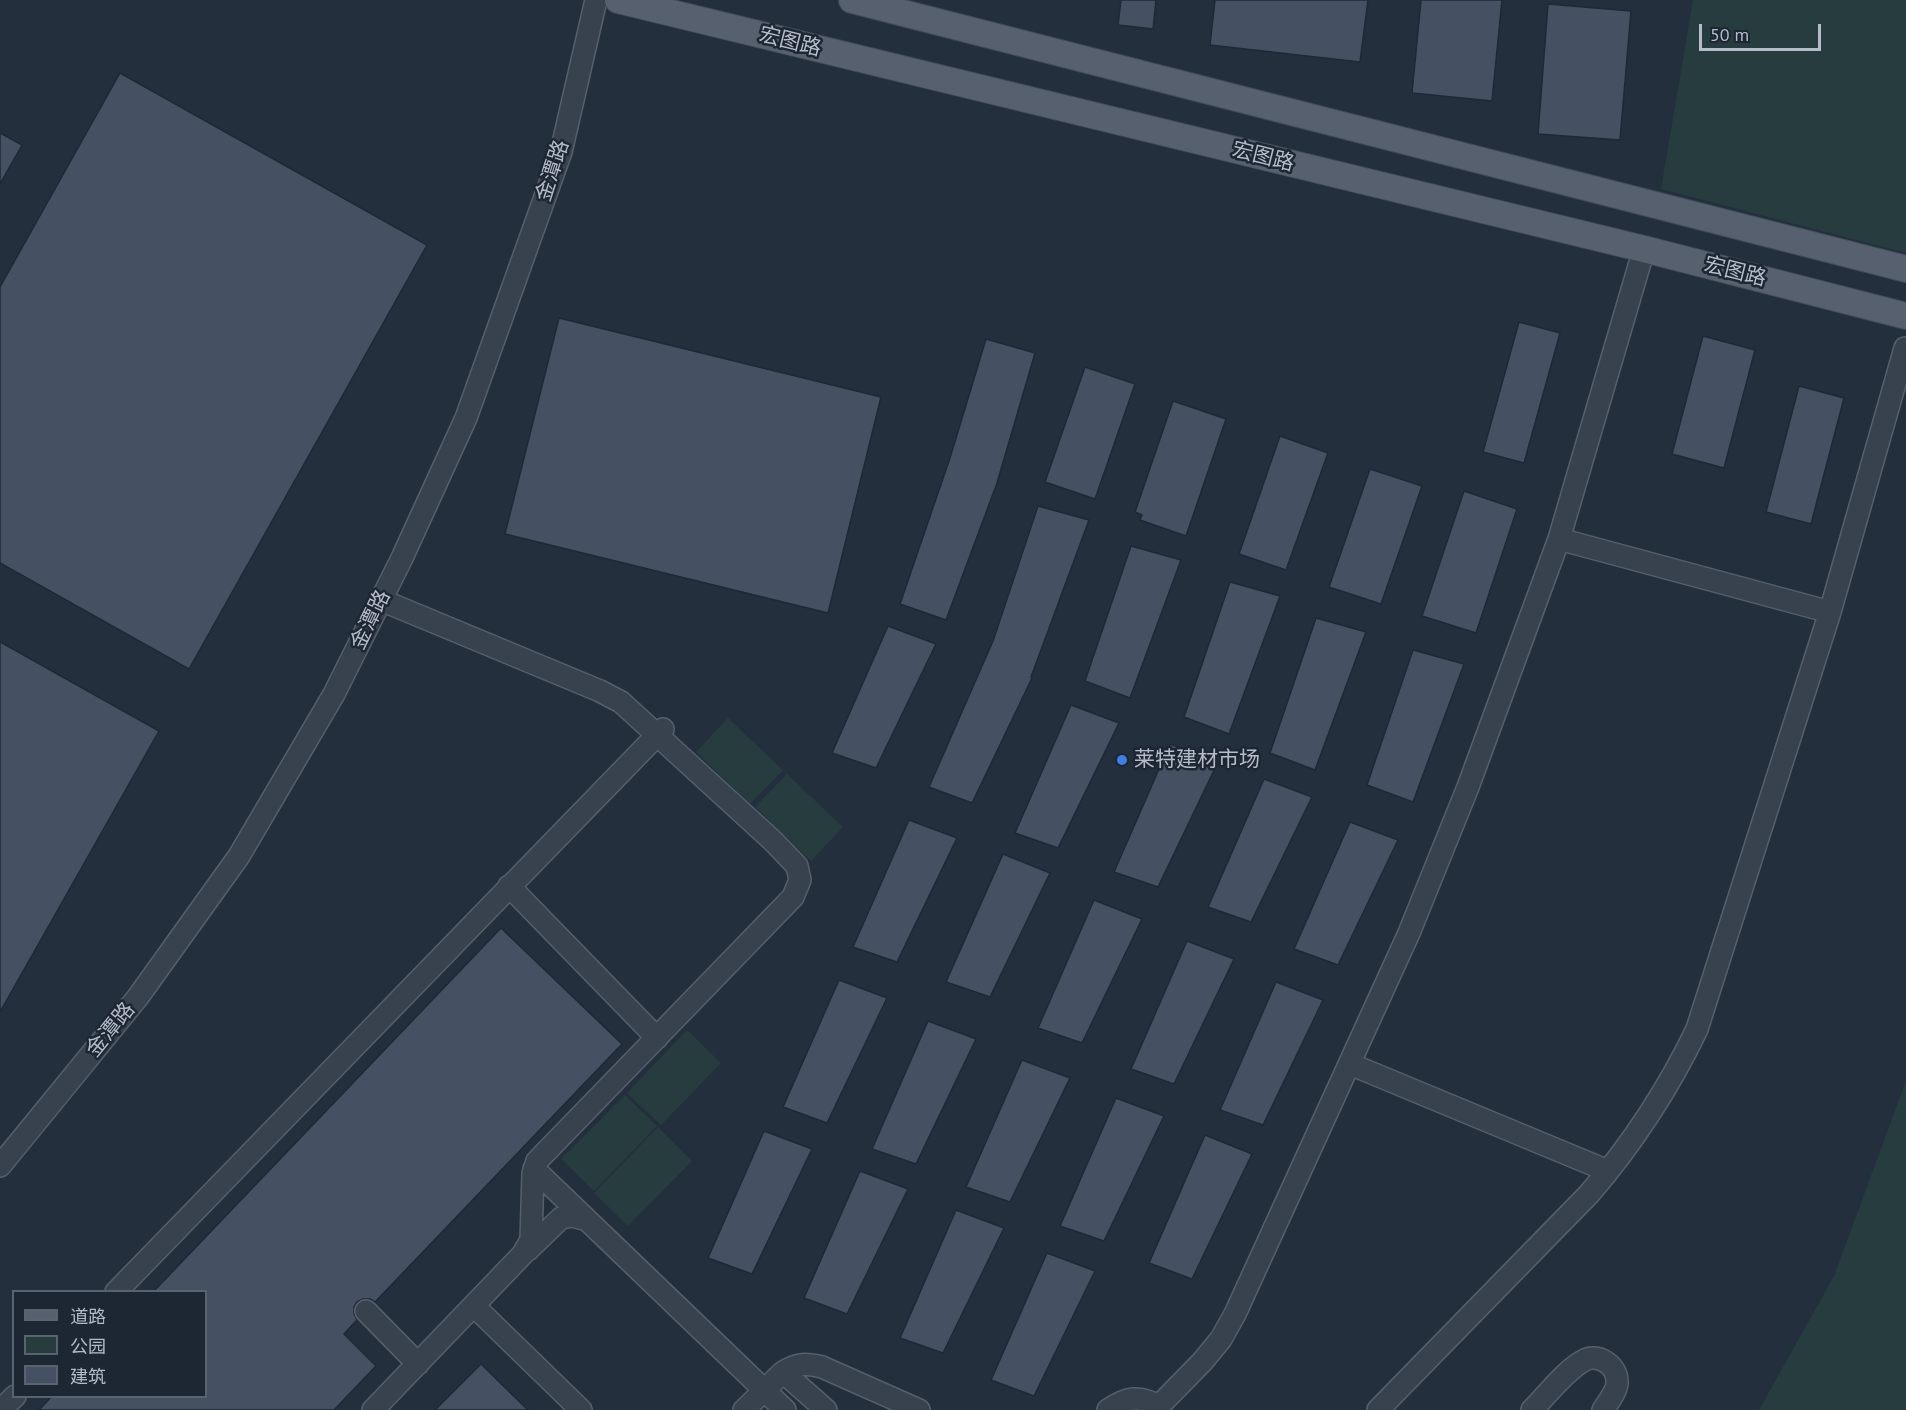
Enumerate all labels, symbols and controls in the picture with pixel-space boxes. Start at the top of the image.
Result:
scale bar [1702,12,1824,50]
street label: 宏图路 [756,22,824,62]
text: 50 m [1710,23,1749,46]
street label: 金潭路 [531,137,575,205]
street label: 宏图路 [1229,137,1297,177]
street label: 宏图路 [1701,252,1769,292]
street label: 金潭路 [346,586,396,654]
place label: 莱特建材市场 [1134,747,1260,773]
marker: 莱特建材市场 [1115,753,1129,767]
street label: 金潭路 [81,998,141,1062]
legend [12,1290,207,1398]
text: 道路 [70,1305,106,1328]
text: 公园 [70,1335,106,1358]
text: 建筑 [70,1365,106,1388]

